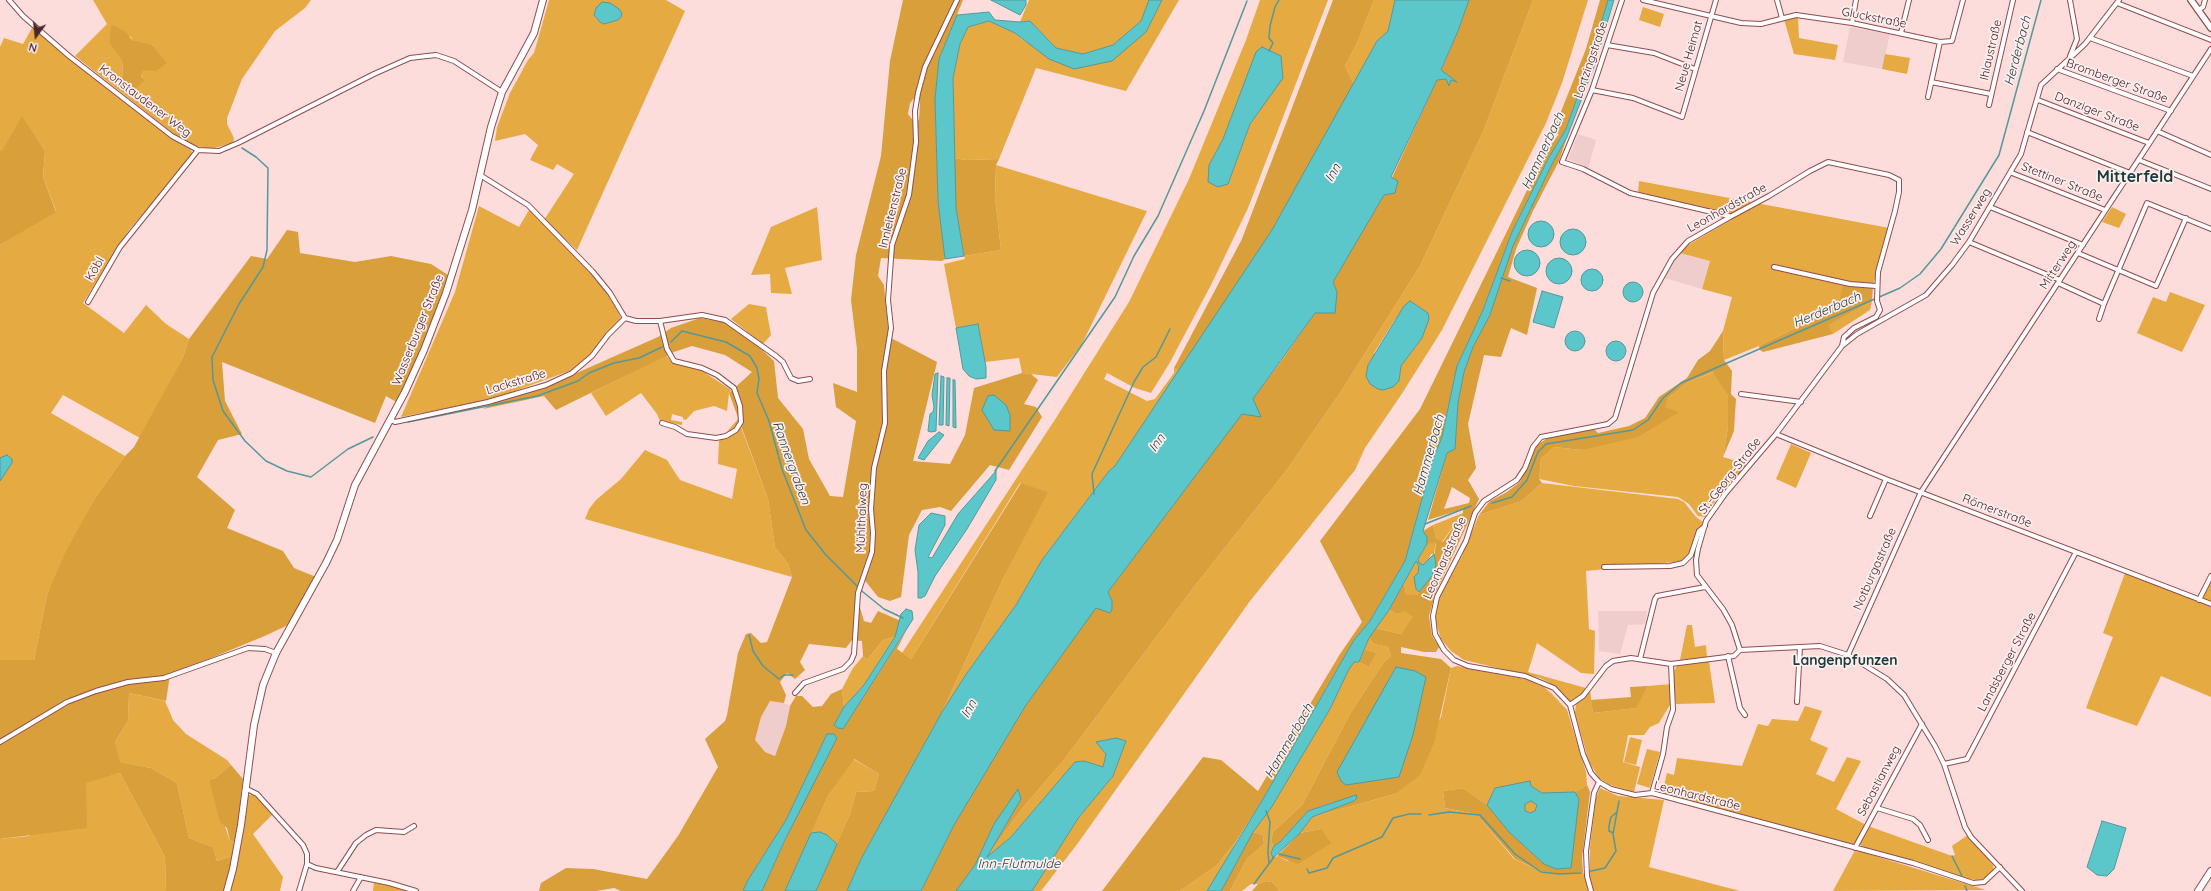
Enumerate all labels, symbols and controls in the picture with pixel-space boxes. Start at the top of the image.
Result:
street label: Gluckstraße [1840,5,1908,31]
water label: Herderbach [2001,14,2035,88]
north arrow [16,16,56,56]
street label: Ihlaustraße [1977,18,2005,82]
street label: Neue Heimat [1672,19,1706,93]
street label: Lortzingstraße [1571,20,1611,100]
text: N [27,40,39,55]
street label: Bromberger Straße [2064,56,2170,106]
street label: Kronstaudener Weg [96,62,194,140]
street label: Danziger Straße [2053,89,2141,135]
water label: Hammerbach [1518,110,1568,192]
street label: Stettiner Straße [2019,159,2105,205]
water label: Inn [1322,161,1344,185]
street label: Innleitenstraße [876,166,910,250]
district label: Mitterfeld [2097,167,2173,187]
street label: Leonhardstraße [1685,180,1769,236]
street label: Wasserweg [1948,186,1994,248]
street label: Mitterweg [2037,238,2079,292]
street label: Köbl [82,254,108,284]
street label: Wasserburger Straße [389,272,447,388]
water label: Herderbach [1791,289,1863,331]
street label: Lackstraße [484,366,548,398]
water label: Hammerbach [1410,413,1448,497]
water label: Rannergraben [769,419,813,507]
water label: Inn [1145,431,1169,455]
street label: St.-Georg-Straße [1696,435,1764,517]
street label: Mühlthalweg [854,483,870,553]
street label: Römerstraße [1960,491,2034,531]
street label: Leonhardstraße [1420,515,1470,601]
street label: Notburgastraße [1850,526,1900,612]
street label: Landsberger Straße [1975,610,2039,714]
district label: Langenpfunzen [1793,653,1897,669]
water label: Inn [958,697,980,721]
water label: Hammerbach [1261,701,1317,781]
street label: Sebastianweg [1854,743,1904,819]
street label: Leonhardstraße [1652,778,1742,814]
water label: Inn-Flutmulde [978,856,1060,872]

